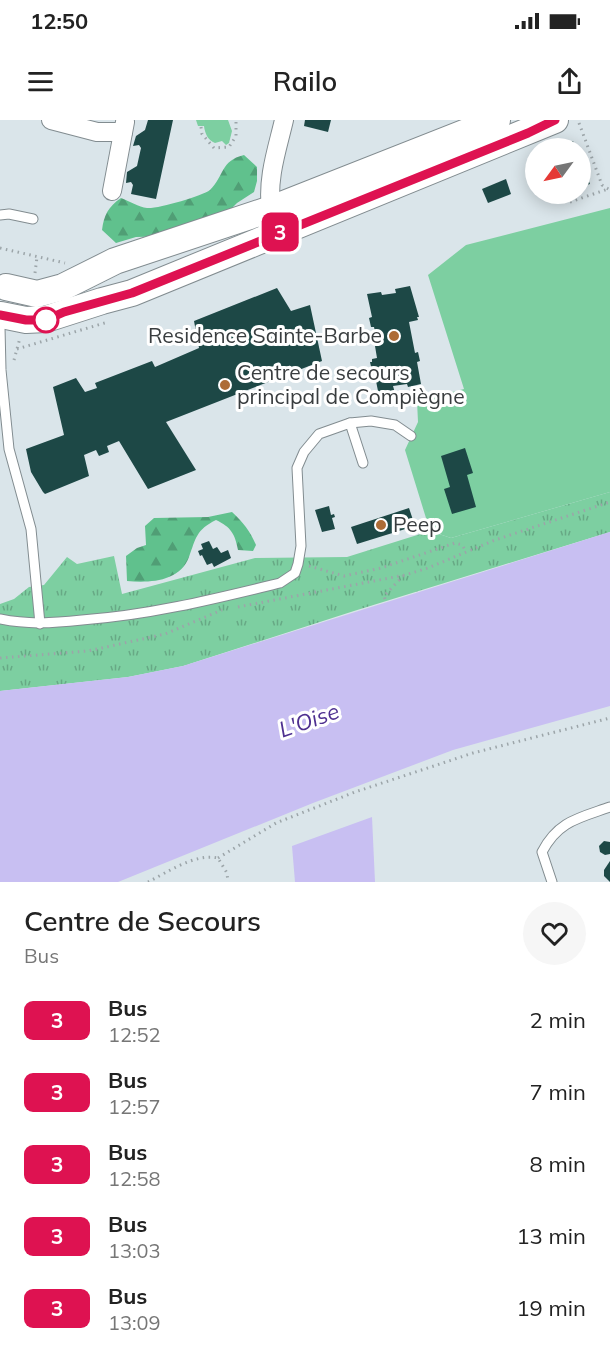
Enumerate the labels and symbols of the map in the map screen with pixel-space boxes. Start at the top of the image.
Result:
north arrow [525,138,591,204]
line badge: 3 [260,212,300,252]
unlabelled marker [33,307,59,333]
place label: Residence Sainte-Barbe [148,322,382,348]
marker: Residence Sainte-Barbe [387,329,401,343]
place label: Centre de secours principal de Compiègne [237,359,465,409]
marker: Centre de secours principal de Compiègne [218,378,232,392]
place label: Peep [393,511,442,537]
marker: Peep [374,518,388,532]
water label: L'Oise [275,697,343,743]

